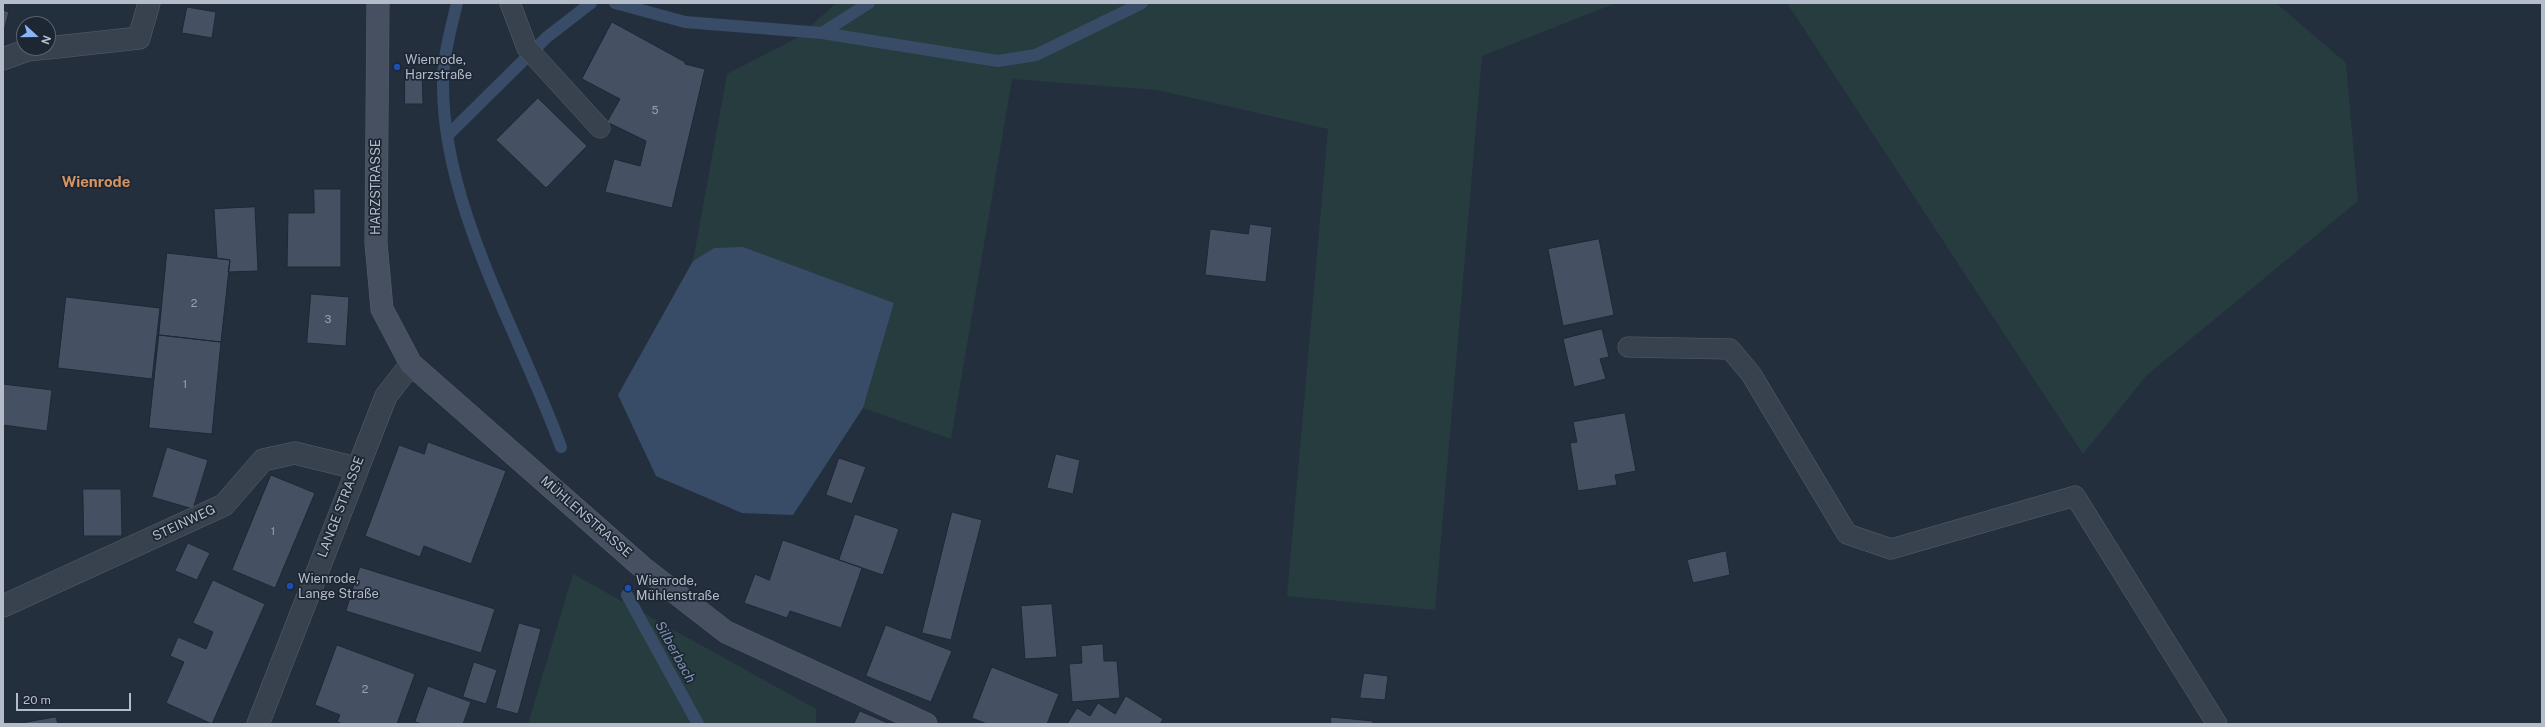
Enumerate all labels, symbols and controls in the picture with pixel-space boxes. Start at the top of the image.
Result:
north arrow [16,16,56,56]
text: N [39,34,53,46]
place label: Wienrode, Harzstraße [405,52,472,83]
marker: Wienrode, Harzstraße [392,62,402,72]
house number: 5 [651,104,659,118]
street label: HARZSTRASSE [368,139,384,235]
district label: Wienrode [62,173,130,191]
house number: 2 [191,297,197,311]
house number: 3 [325,313,331,327]
house number: 1 [183,378,187,392]
street label: LANGE STRASSE [315,454,367,560]
street label: MÜHLENSTRASSE [537,473,635,561]
street label: STEINWEG [150,502,218,544]
house number: 1 [271,525,275,539]
place label: Wienrode, Lange Straße [298,571,379,602]
place label: Wienrode, Mühlenstraße [636,573,720,604]
marker: Wienrode, Lange Straße [285,581,295,591]
marker: Wienrode, Mühlenstraße [623,583,633,593]
water label: Silberbach [651,618,699,686]
house number: 2 [362,683,368,697]
scale bar [18,685,133,711]
text: 20 m [23,693,51,707]

